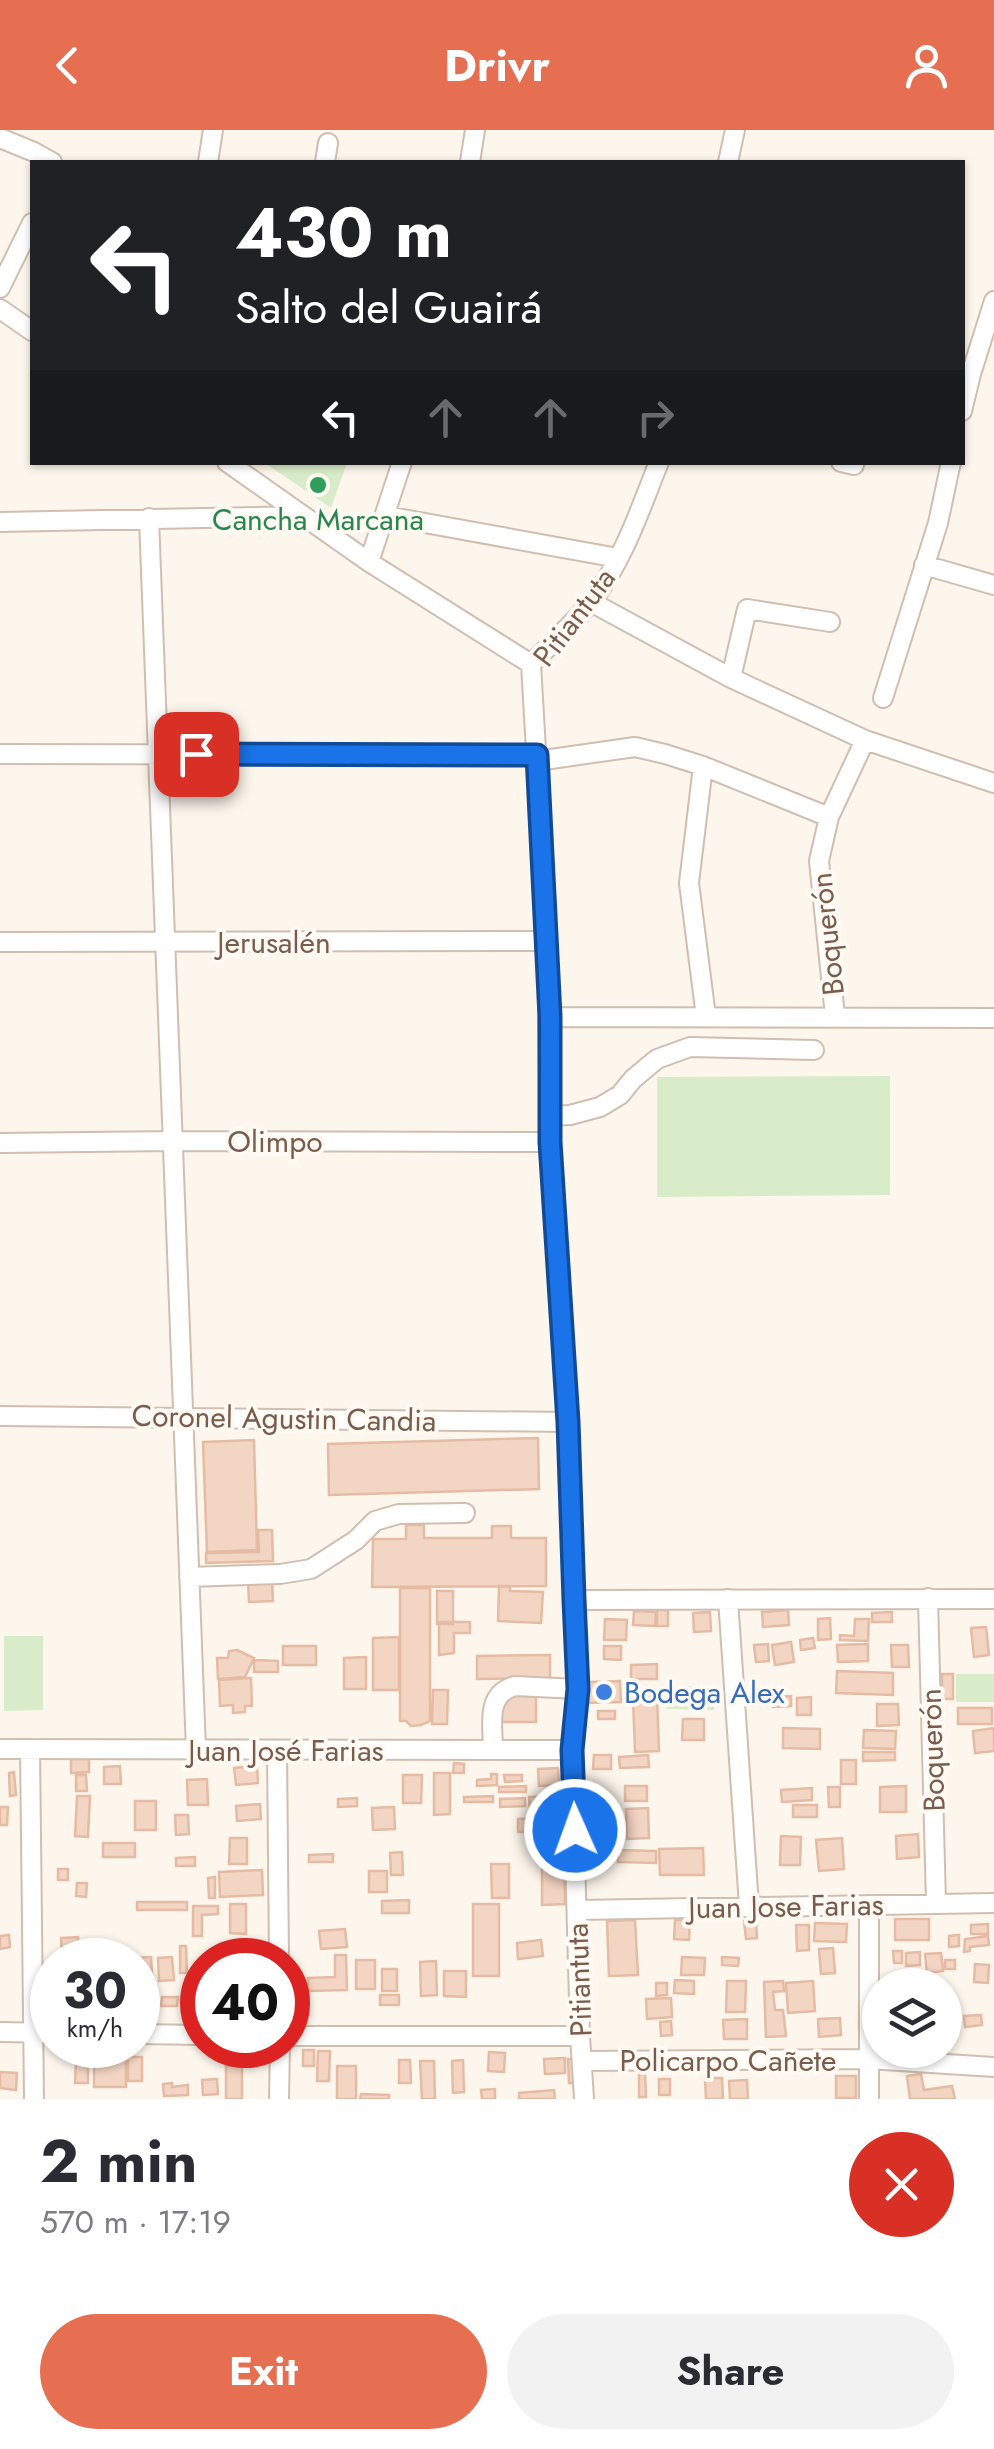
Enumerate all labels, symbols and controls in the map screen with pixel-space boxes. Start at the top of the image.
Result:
text: Drivr [444,33,550,98]
icon: back [40,38,95,93]
icon: person [899,38,954,93]
text: 430 m [235,182,452,283]
icon: left [70,200,200,330]
text: Salto del Guairá [235,275,542,340]
icon: left [313,390,368,445]
icon: ahead [418,390,473,445]
icon: ahead [523,390,578,445]
icon: right [628,390,683,445]
marker: Cancha Marcana [307,474,329,496]
place label: Cancha Marcana [212,498,424,541]
street label: Pitiantuta [523,559,625,675]
pin [154,712,239,797]
icon: arrive [169,727,224,782]
street label: Boquerón [799,870,855,998]
street label: Jerusalén [213,921,331,964]
street label: Olimpo [227,1120,323,1163]
street label: Coronel Agustin Candia [131,1394,437,1442]
place label: Bodega Alex [624,1671,785,1714]
marker: Bodega Alex [593,1681,615,1703]
street label: Boquerón [908,1688,956,1812]
street label: Juan José Farias [184,1729,384,1772]
position arrow [523,1778,627,1882]
street label: Juan Jose Farias [684,1883,884,1929]
street label: Pitiantuta [556,1922,602,2038]
speed limit sign: 40 [180,1938,310,2068]
text: 30 [63,1954,127,2027]
map controls [862,1968,962,2068]
button: layers [862,1968,962,2068]
text: km/h [67,2010,123,2046]
street label: Policarpo Cañete [620,2039,837,2082]
text: 2 min [40,2118,198,2205]
button: close [849,2132,954,2237]
text: 570 m · 17:19 [40,2199,231,2245]
button: Exit [40,2314,487,2429]
button: Share [507,2314,954,2429]

